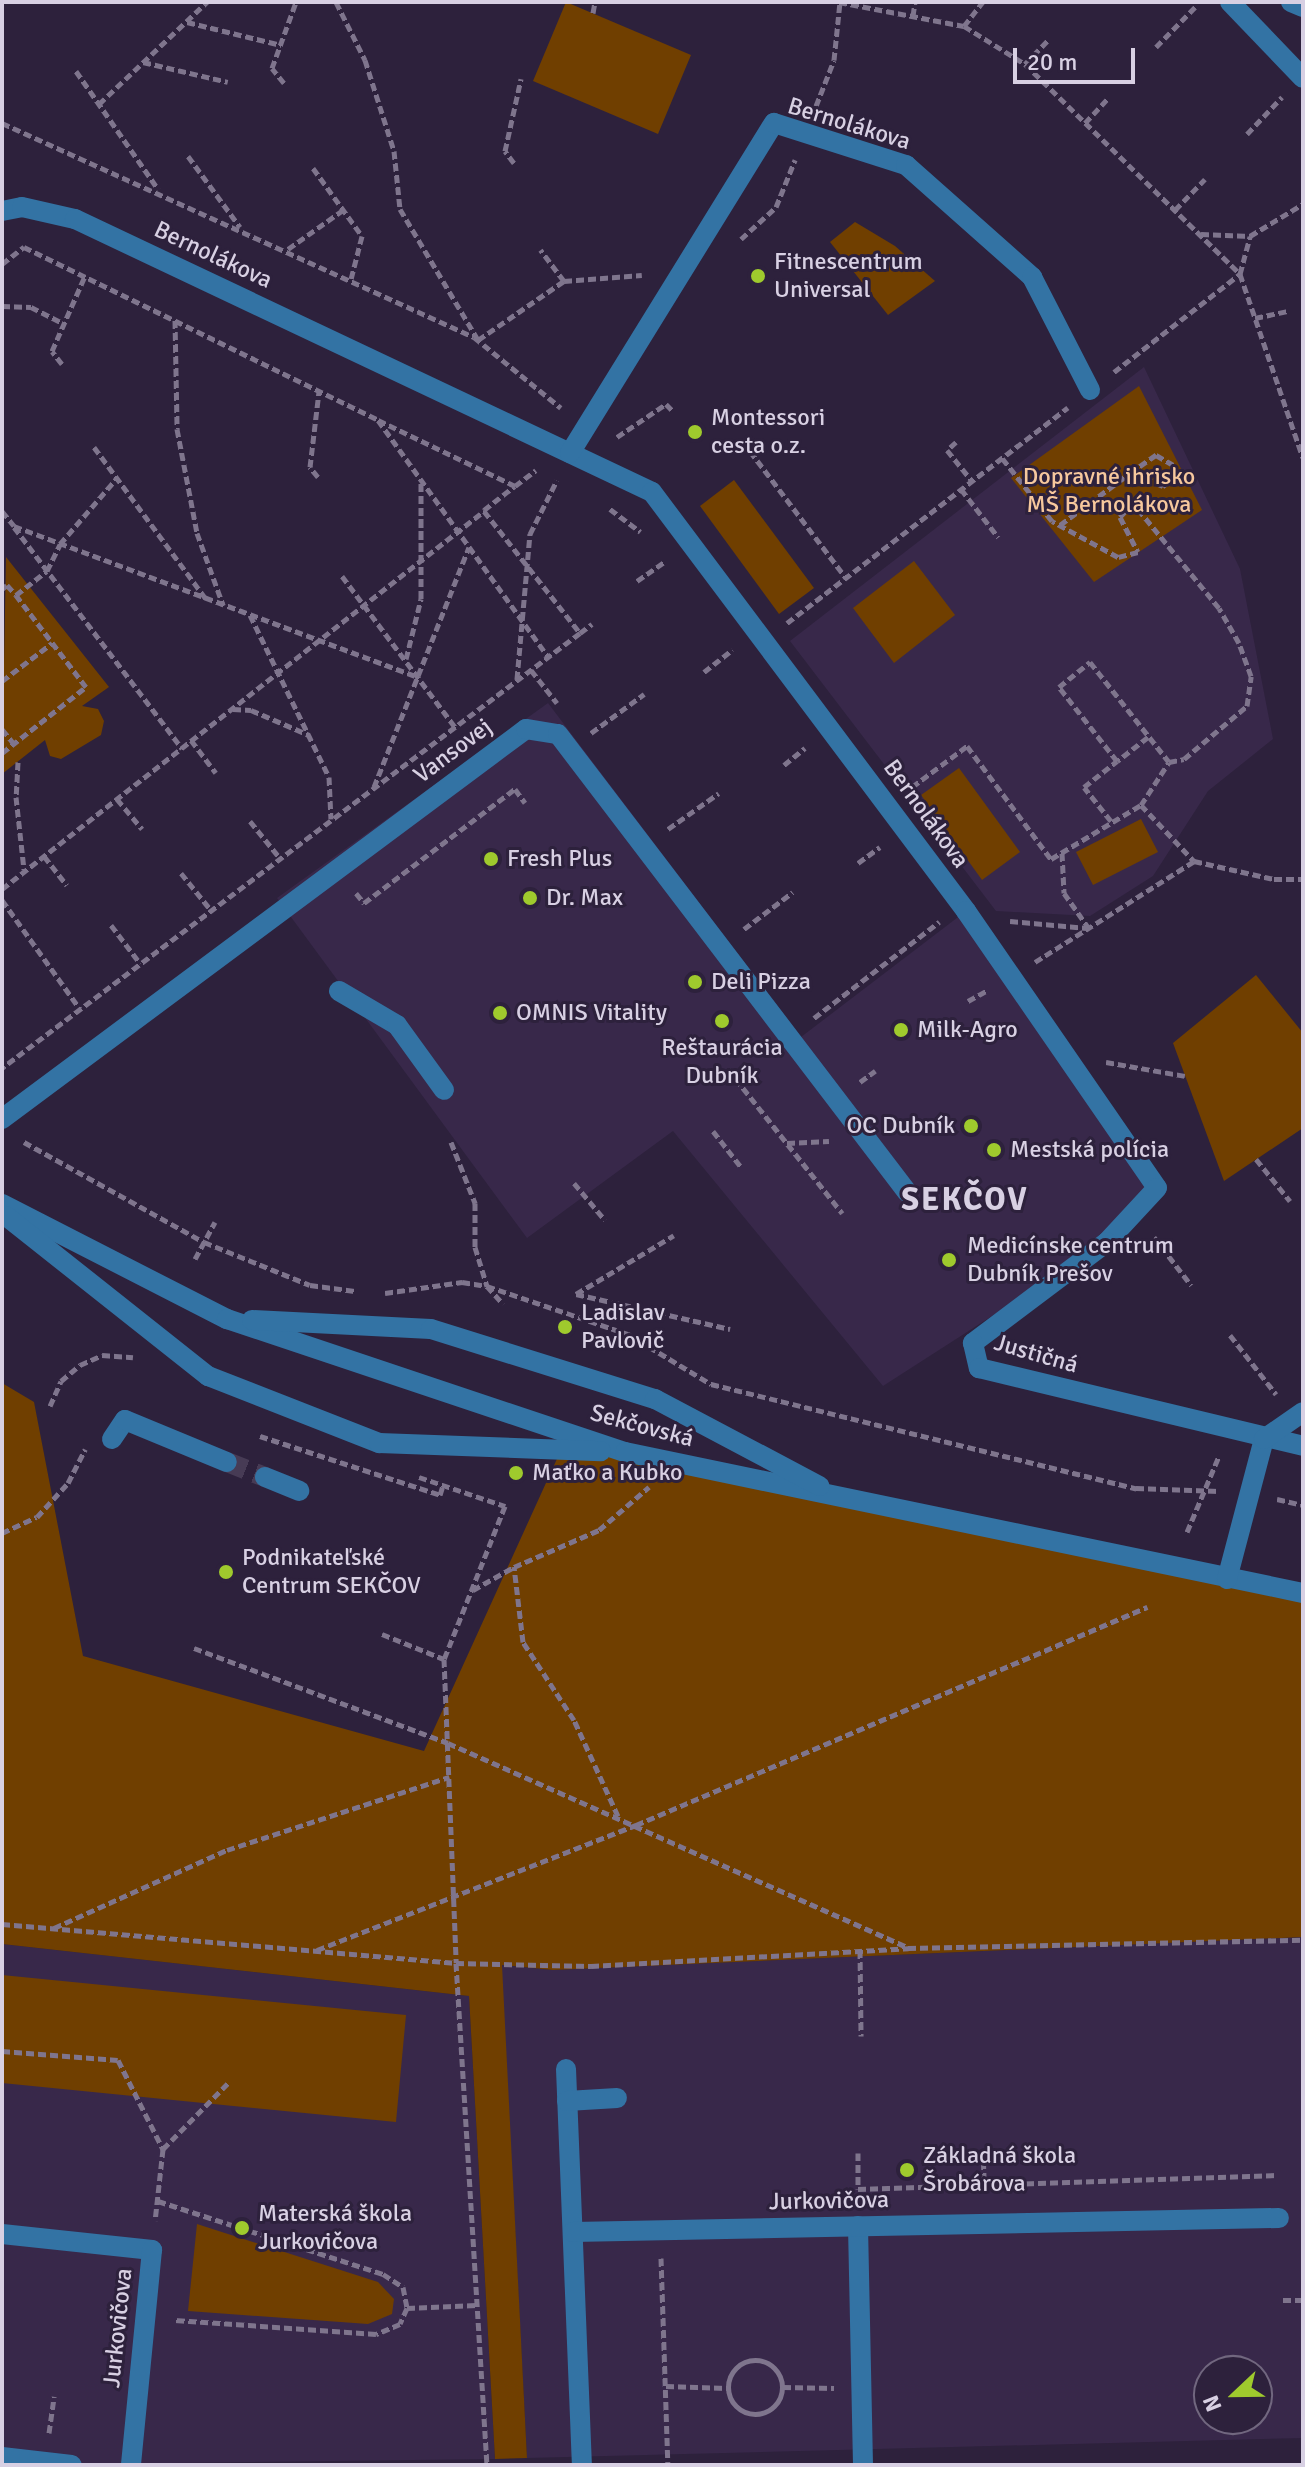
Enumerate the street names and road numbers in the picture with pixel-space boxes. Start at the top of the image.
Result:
street label: Bernolákova [784,92,914,156]
street label: Bernolákova [149,215,277,295]
street label: Vansovej [408,712,498,790]
street label: Bernolákova [877,754,975,874]
street label: Justičná [991,1328,1081,1380]
street label: Sekčovská [587,1398,697,1454]
street label: Jurkovičova [769,2186,889,2216]
street label: Jurkovičova [97,2267,139,2389]

